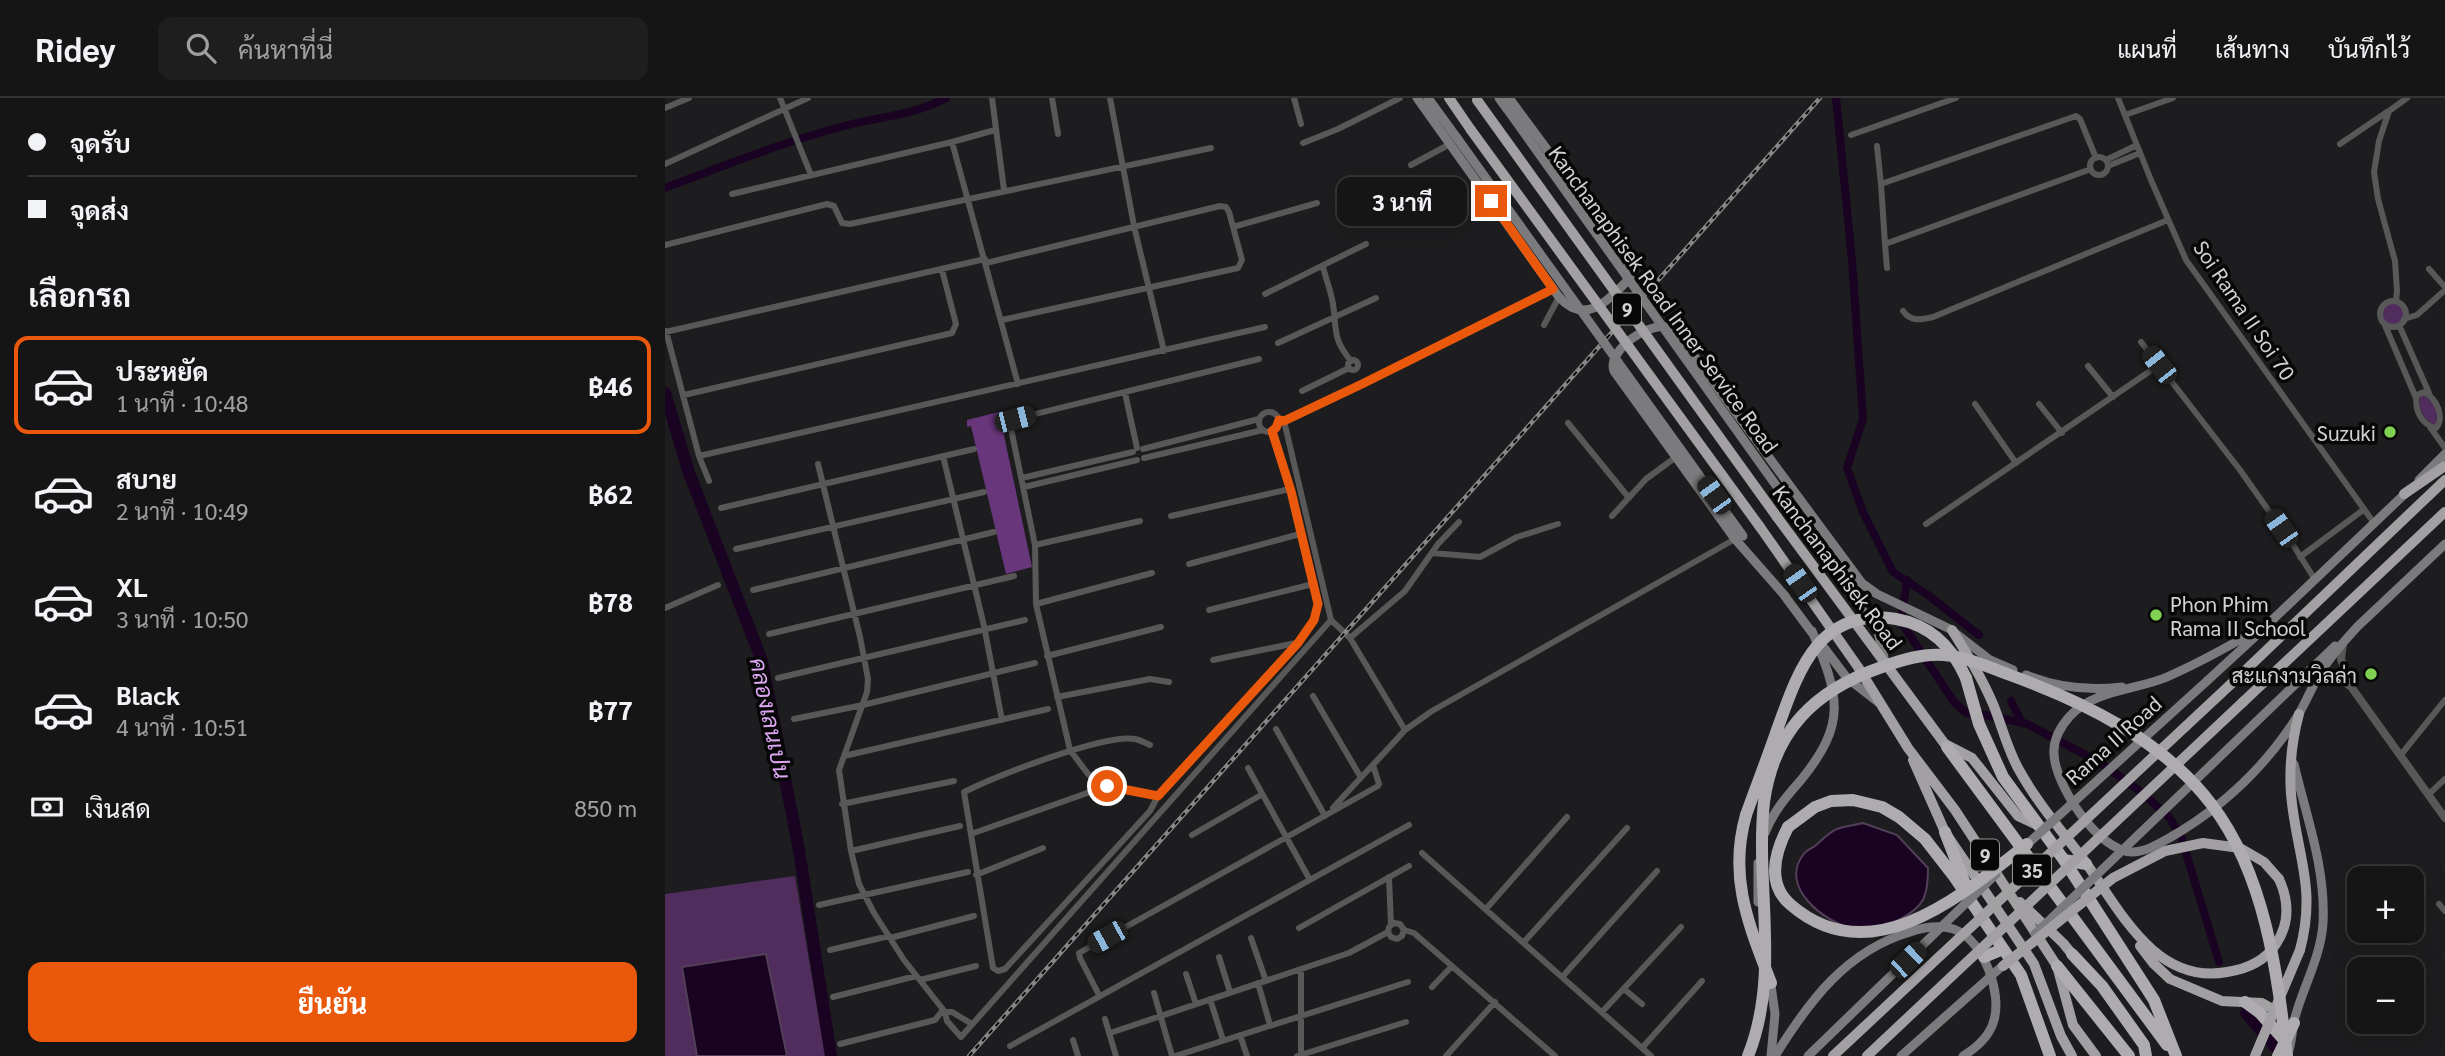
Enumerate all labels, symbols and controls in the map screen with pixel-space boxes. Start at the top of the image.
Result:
search box [158,17,648,80]
text: Ridey [35,27,116,70]
icon: search [182,29,220,67]
text: ค้นหาที่นี่ [238,31,333,65]
text: แผนที่ [2117,32,2177,64]
text: เส้นทาง [2215,32,2290,64]
text: บันทึกไว้ [2328,32,2410,64]
text: จุดรับ [70,125,131,159]
street label: Kanchanaphisek Road Inner Service Road [1543,140,1785,458]
callout: 3 นาที [1337,176,1467,226]
route end [1475,185,1507,217]
text: 3 นาที [1372,186,1432,216]
text: จุดส่ง [70,192,129,226]
street label: Soi Rama II Soi 70 [2188,235,2302,385]
text: เลือกรถ [28,273,131,314]
road number: 9 [1613,294,1641,324]
car [2138,342,2181,388]
text: ประหยัด [116,353,209,387]
icon: car [32,354,95,417]
text: ฿46 [588,368,633,402]
text: 1 นาที · 10:48 [116,387,249,417]
car [993,404,1038,434]
place label: Suzuki [2317,419,2376,446]
marker: Suzuki [2382,424,2398,440]
text: สบาย [116,461,177,495]
icon: car [32,462,95,525]
car [1694,472,1735,518]
text: ฿62 [588,476,633,510]
street label: Kanchanaphisek Road [1767,479,1909,655]
text: 2 นาที · 10:49 [116,495,249,525]
car [2261,505,2302,551]
car [1780,560,1821,606]
text: XL [116,569,148,603]
icon: car [32,570,95,633]
text: ฿78 [588,584,633,618]
place label: Phon Phim Rama II School [2170,590,2306,641]
text: 3 นาที · 10:50 [116,603,249,633]
marker: Phon Phim Rama II School [2148,607,2164,623]
water label: คลองเลนเปน [745,655,800,782]
place label: สะแกงามวิลล่า [2231,661,2357,688]
marker: สะแกงามวิลล่า [2363,666,2379,682]
text: Black [116,677,180,711]
icon: car [32,678,95,741]
street label: Rama II Road [2059,690,2167,790]
text: ฿77 [588,692,633,726]
text: 4 นาที · 10:51 [116,711,249,741]
route start [1091,770,1123,802]
icon: cash [28,788,66,826]
text: เงินสด [84,790,151,824]
text: 850 m [574,792,637,822]
road number: 9 [1971,840,1999,870]
road number: 35 [2013,855,2051,886]
map controls [2347,866,2424,1034]
button: + [2347,866,2424,943]
car [1084,918,1131,956]
car [1886,938,1931,982]
button: − [2347,957,2424,1034]
button: ยืนยัน [28,962,637,1042]

